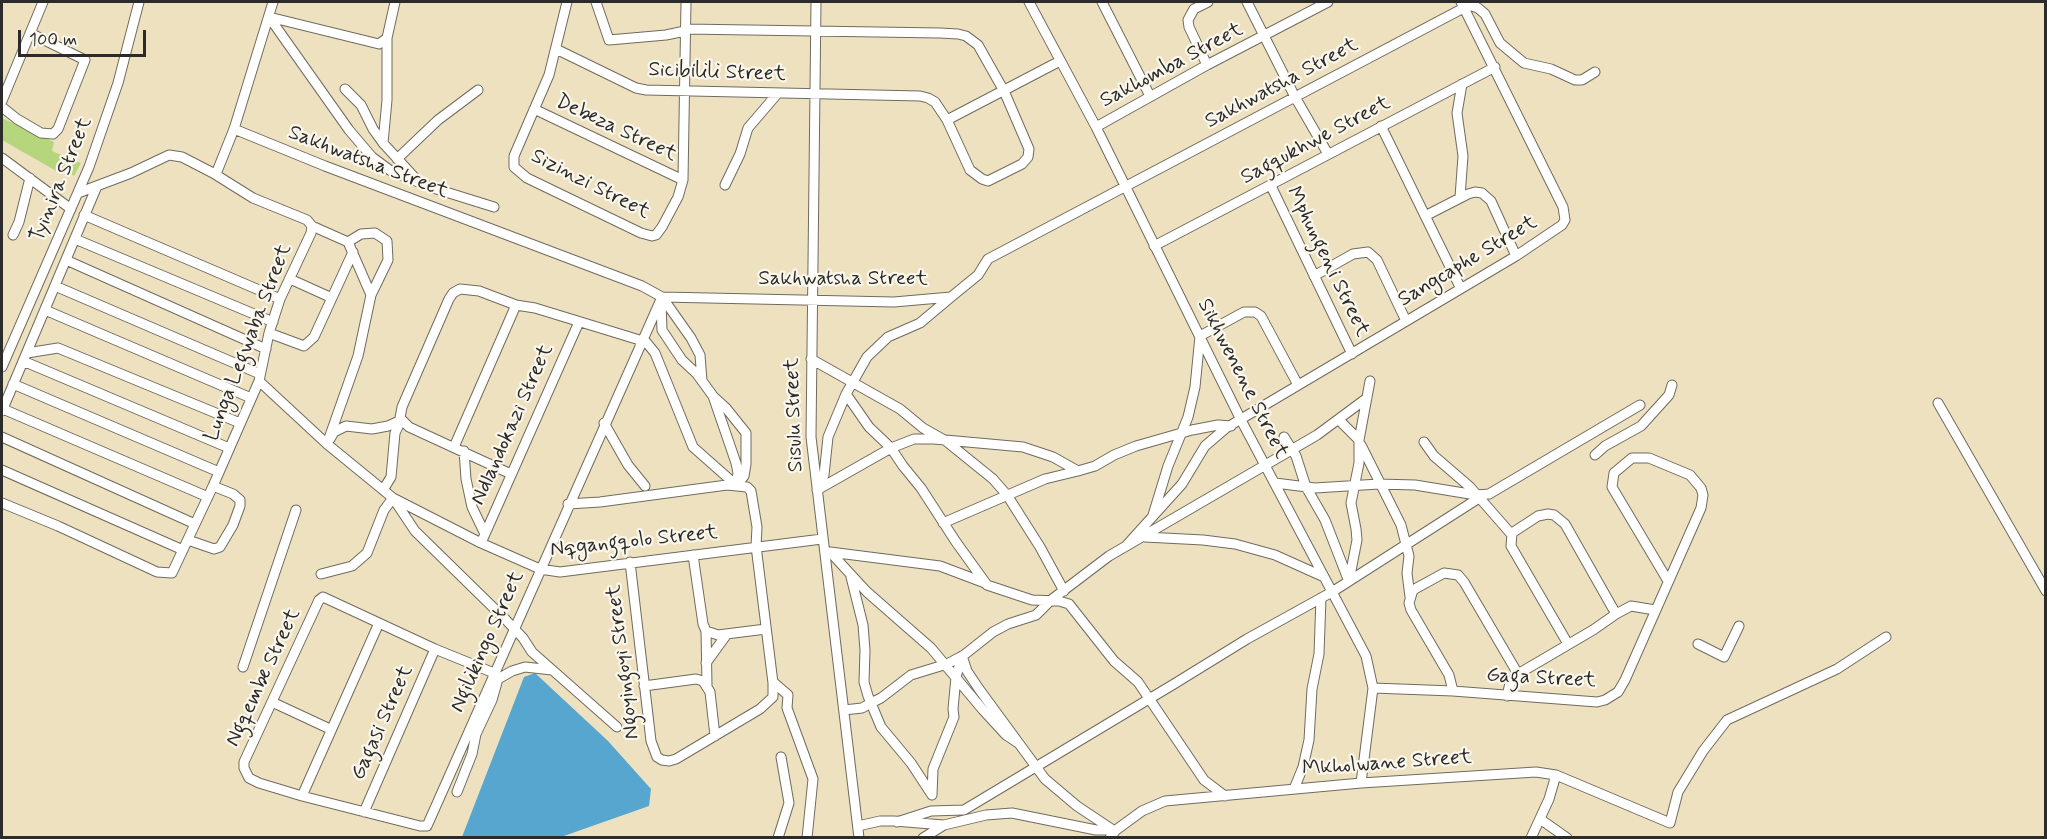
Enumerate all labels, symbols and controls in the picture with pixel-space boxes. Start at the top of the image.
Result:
scale bar [21,18,148,56]
street label: Sakhomba Street [1096,18,1248,114]
text: 100 m [29,28,77,52]
street label: Sakhwatsha Street [1201,33,1363,135]
street label: Sicibilili Street [648,58,786,88]
street label: Debeza Street [551,90,681,168]
street label: Sagqukhwe Street [1237,91,1395,191]
street label: Tyinira Street [26,114,98,246]
street label: Sakhwatsha Street [284,121,452,205]
street label: Sizinzi Street [526,144,654,226]
street label: Mphungeni Street [1280,183,1374,341]
street label: Sangcaphe Street [1394,211,1542,313]
street label: Lunga Legwaba Street [200,241,298,445]
street label: Sakhwatsha Street [758,267,928,293]
street label: Sikhwenene Street [1191,295,1293,463]
street label: Ndlandokazi Street [466,341,560,509]
street label: Sisulu Street [780,357,810,473]
street label: Nqgangqolo Street [549,521,719,563]
street label: Ngilikingo Street [446,567,530,717]
street label: Ngoyingoyi Street [602,583,646,741]
street label: Ngqembe Street [221,605,307,751]
street label: Gagasi Street [347,662,419,784]
street label: Gaga Street [1486,664,1596,694]
street label: Mkholwane Street [1301,745,1473,783]

